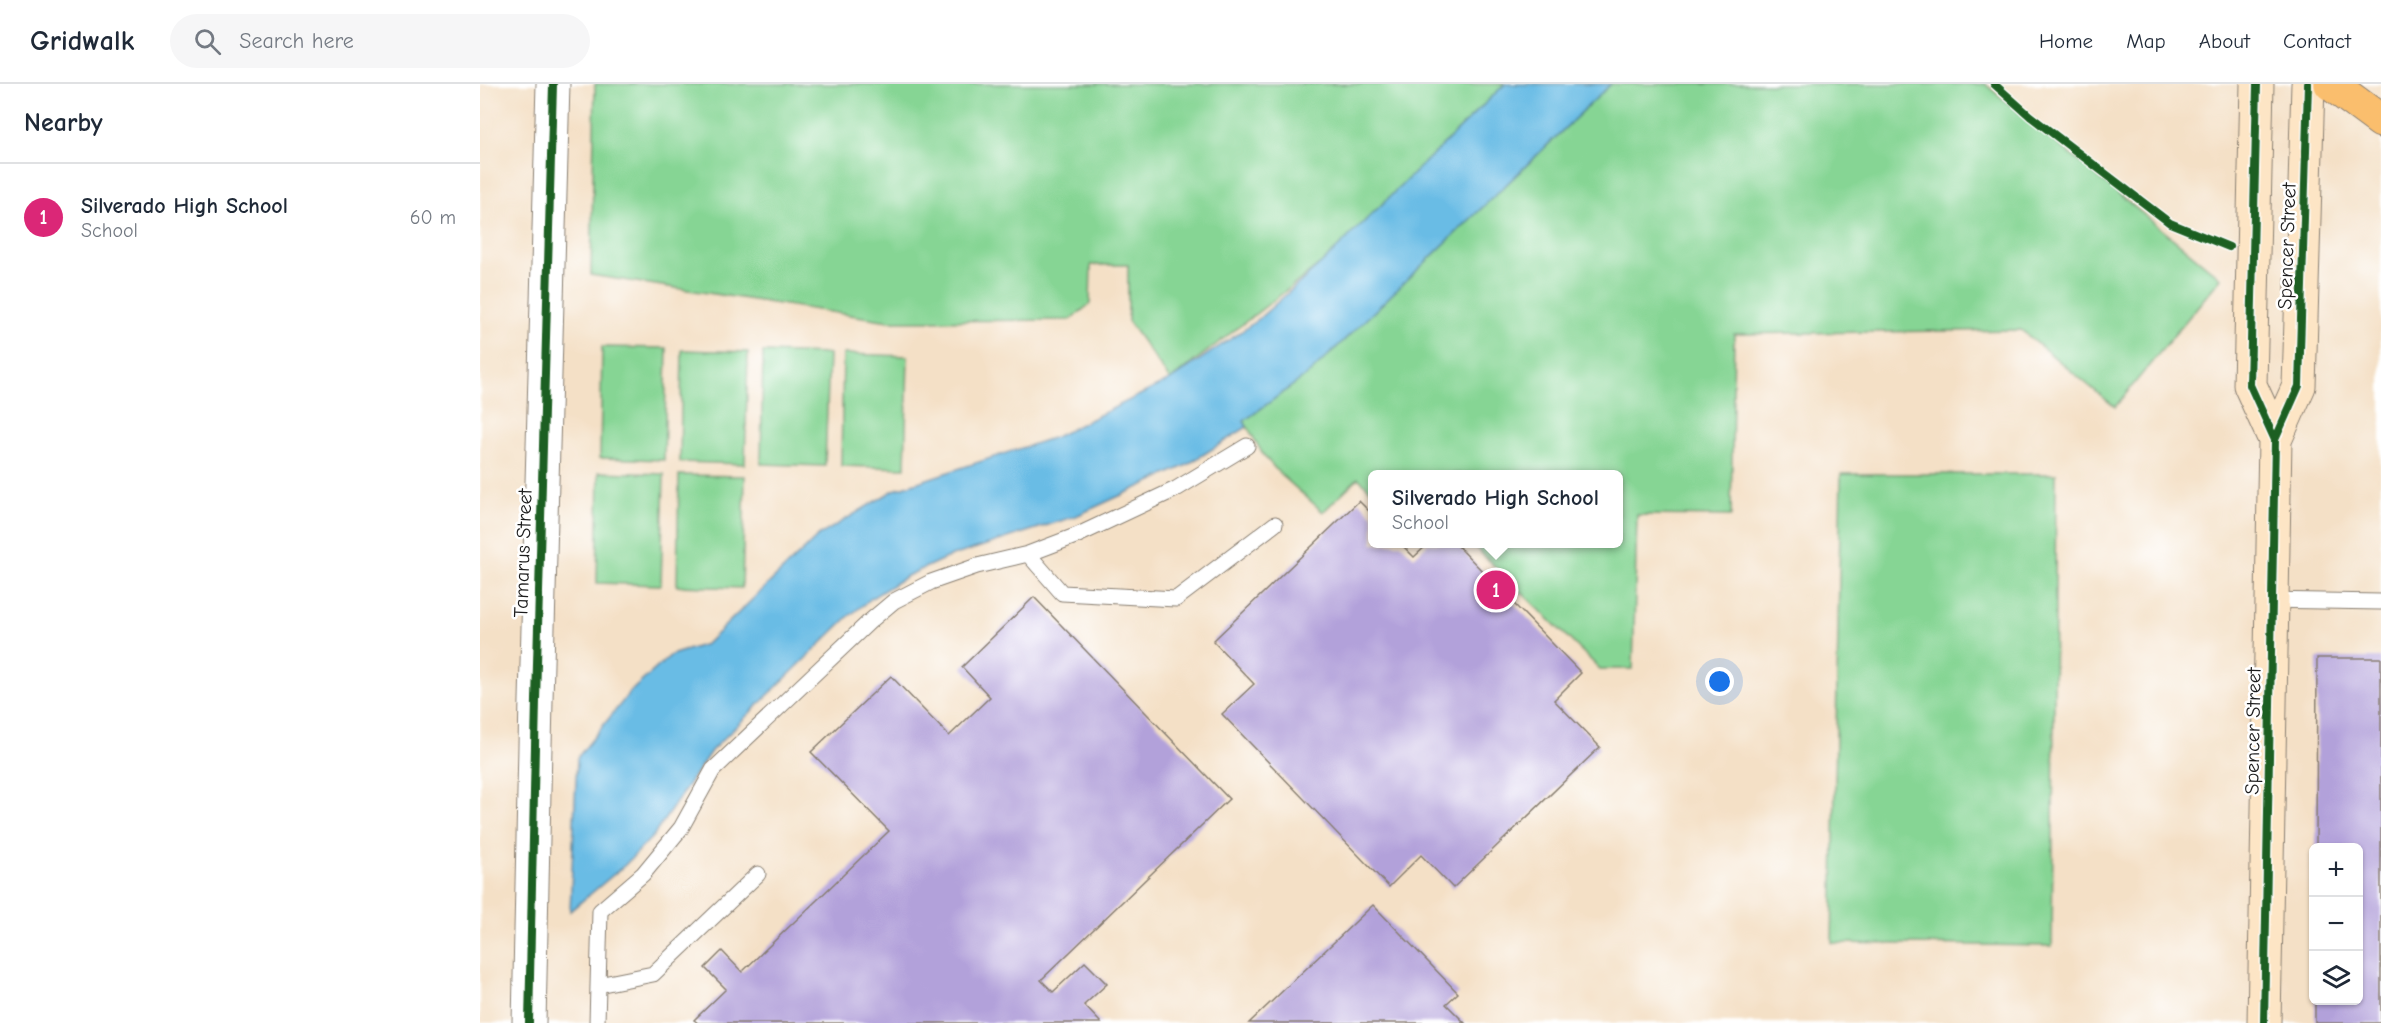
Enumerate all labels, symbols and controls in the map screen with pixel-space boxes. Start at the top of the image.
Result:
search box [170,14,590,68]
text: Gridwalk [30,25,134,57]
icon: search [191,25,224,58]
text: Search here [239,28,354,54]
text: Home [2039,29,2093,53]
text: Map [2126,29,2166,53]
text: About [2199,29,2250,53]
text: Contact [2283,29,2351,53]
text: Nearby [24,108,103,138]
street label: Spencer Street [2273,181,2301,310]
text: Silverado High School [81,193,288,219]
text: 1 [40,206,47,229]
text: 60 m [410,206,456,229]
text: School [81,219,138,242]
popup [1368,470,1623,548]
text: Silverado High School [1392,485,1599,511]
street label: Tamarus Street [509,487,537,618]
text: School [1392,511,1449,534]
pin: 1 [1476,568,1516,612]
street label: Spencer Street [2240,666,2266,795]
your location [1705,667,1734,696]
map controls [2309,843,2363,1005]
button: + [2309,843,2363,897]
button: − [2309,897,2363,951]
button: layers [2309,951,2363,1005]

